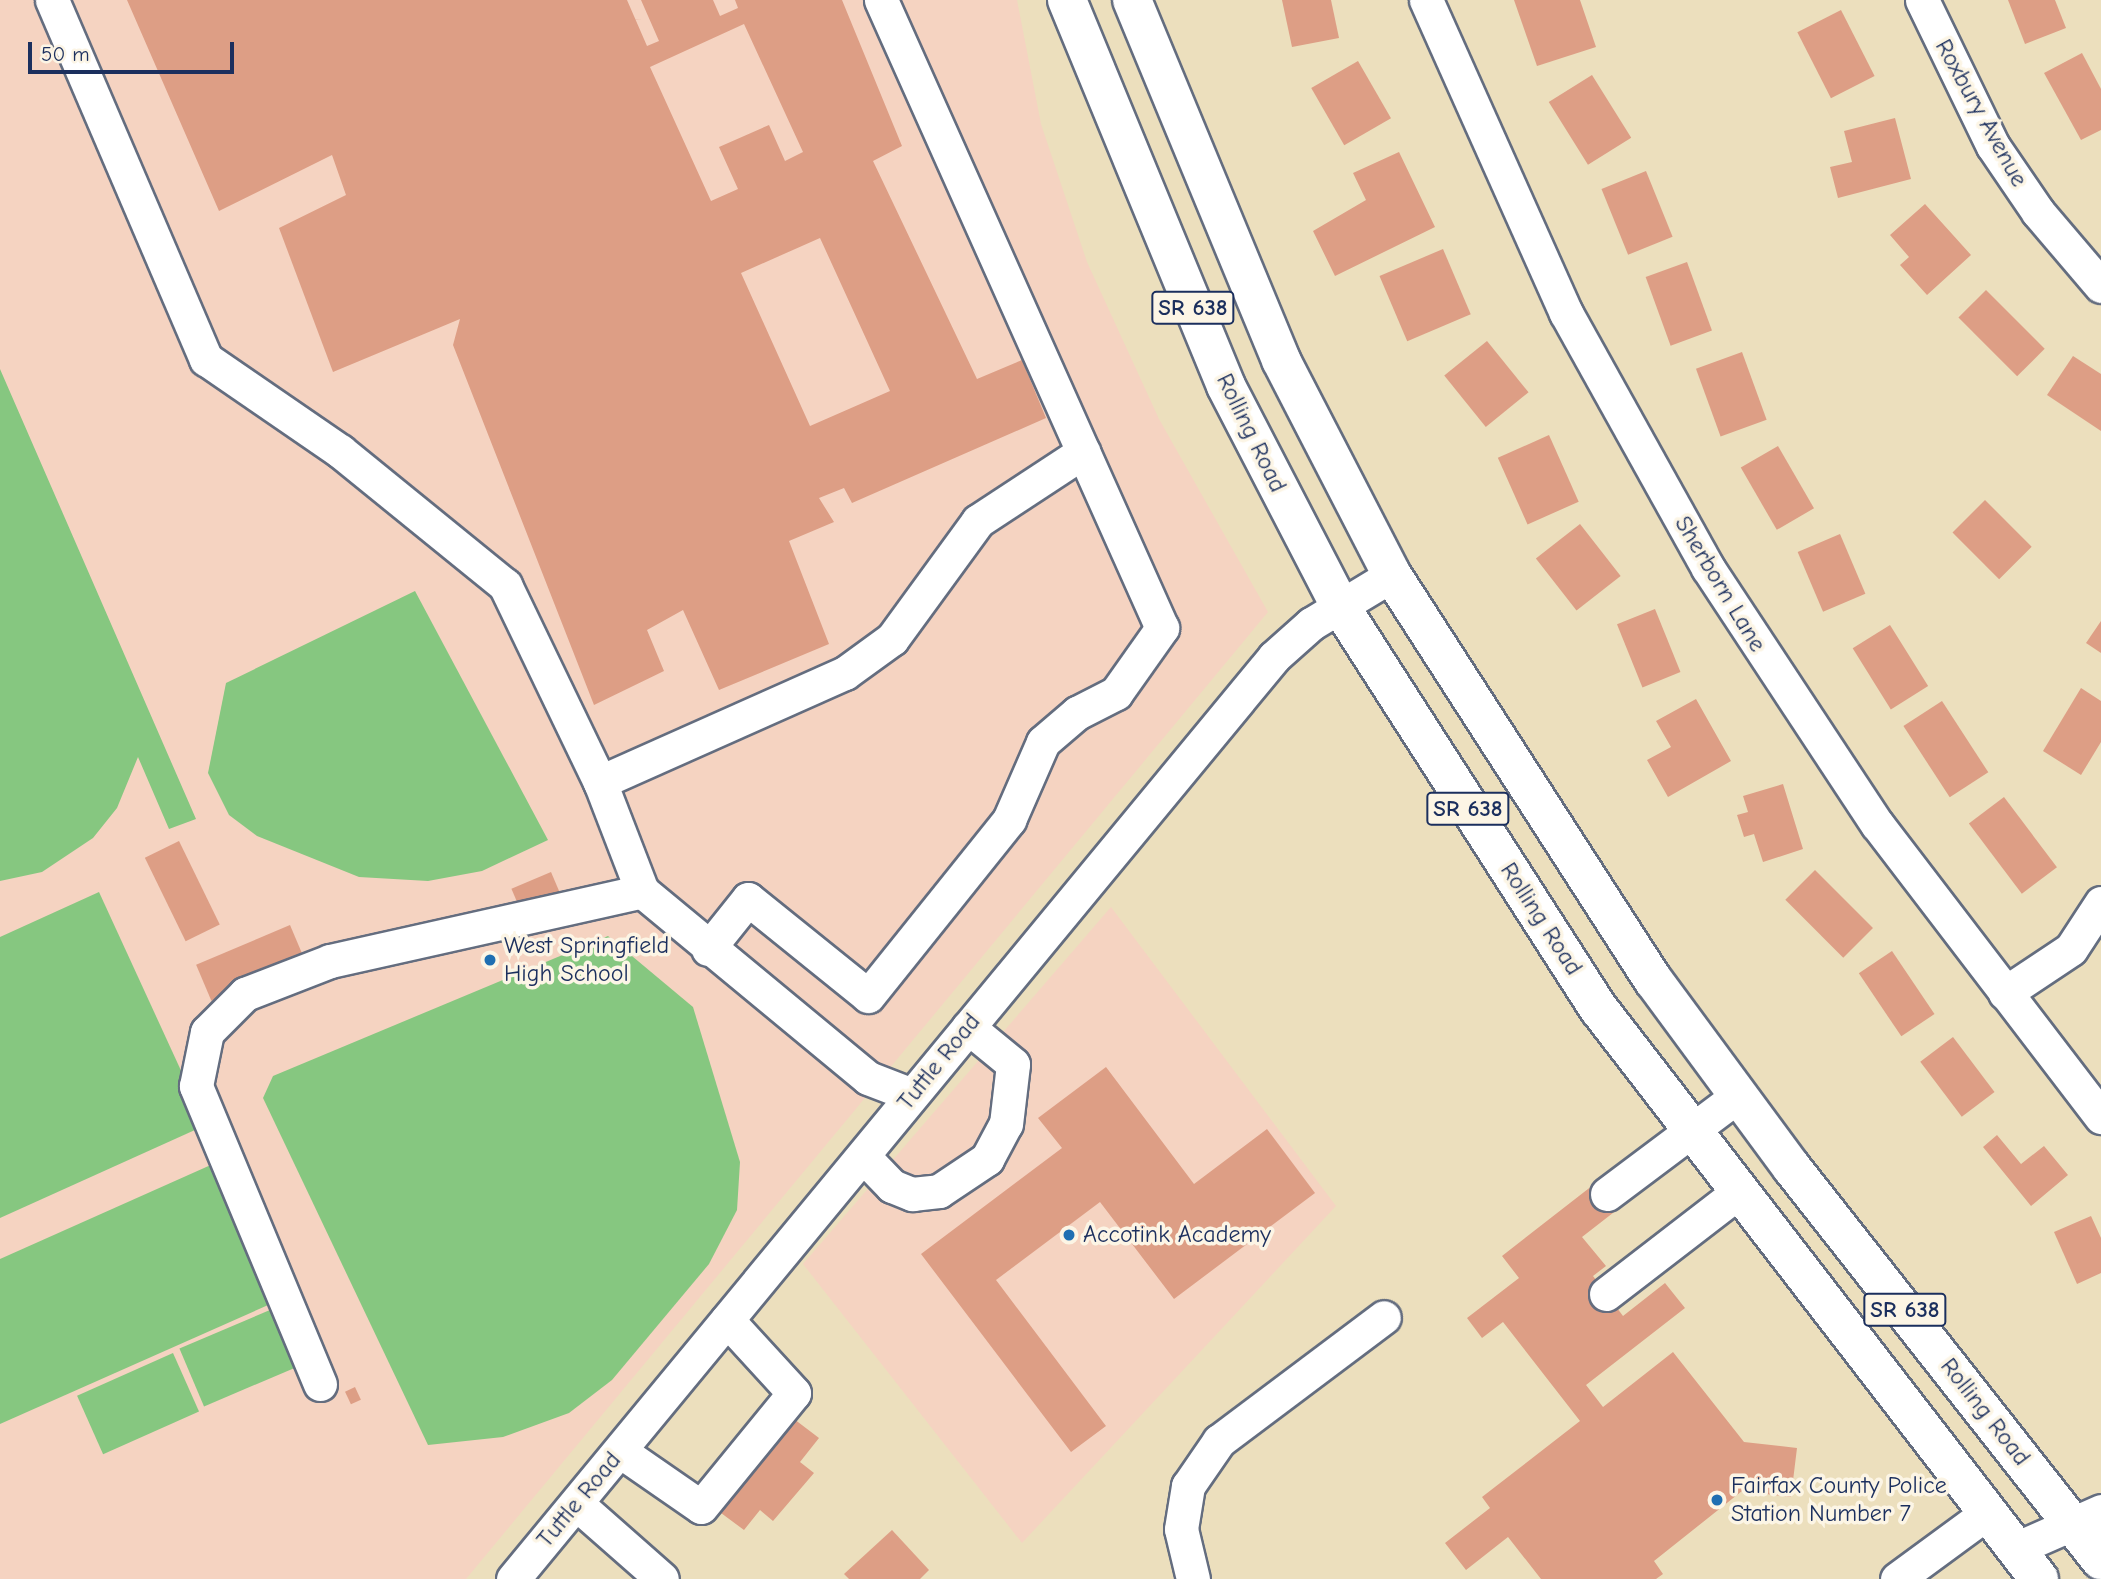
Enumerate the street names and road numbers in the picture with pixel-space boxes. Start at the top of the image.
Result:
street label: Roxbury Avenue [1929,34,2033,192]
road number: SR 638 [1151,288,1235,328]
street label: Rolling Road [1210,369,1292,497]
street label: Sherborn Lane [1668,511,1772,657]
road number: SR 638 [1426,790,1510,828]
street label: Rolling Road [1494,857,1588,981]
street label: Tuttle Road [891,1008,987,1116]
road number: SR 638 [1863,1290,1947,1330]
street label: Rolling Road [1934,1353,2036,1471]
street label: Tuttle Road [531,1446,627,1554]

